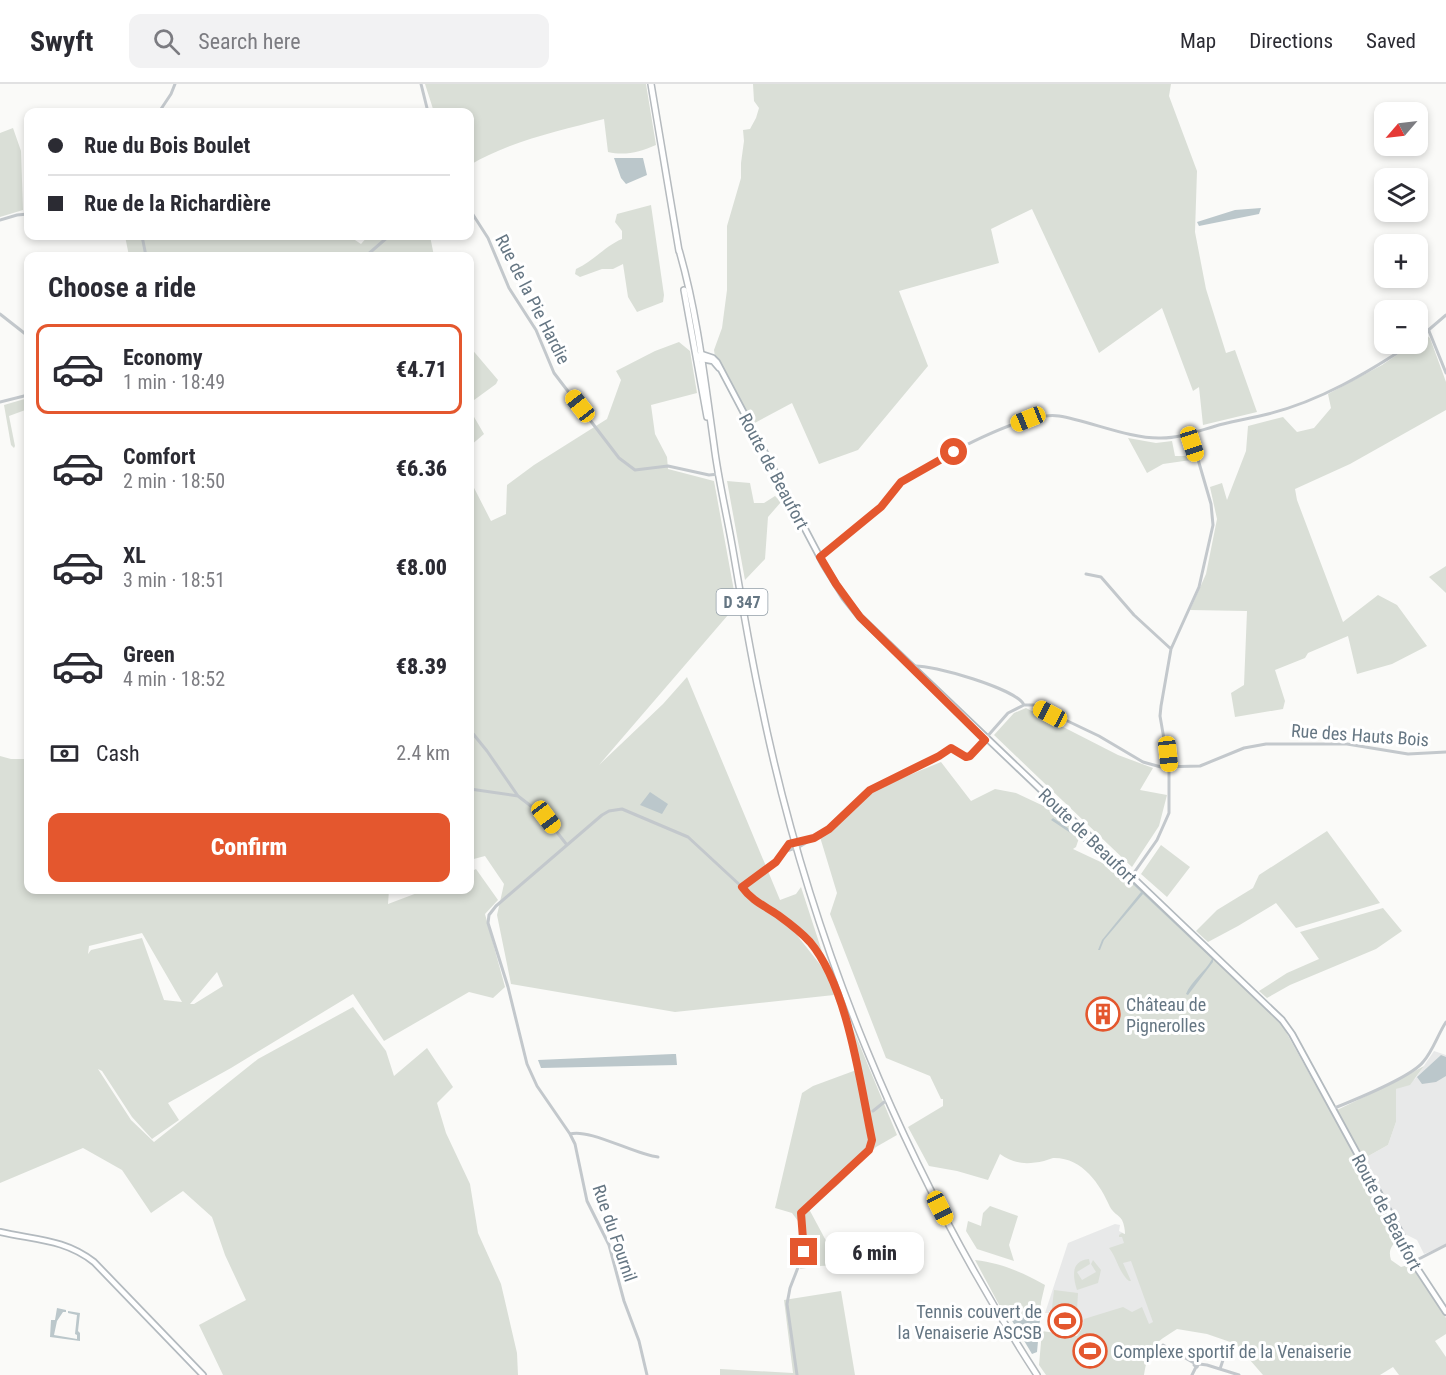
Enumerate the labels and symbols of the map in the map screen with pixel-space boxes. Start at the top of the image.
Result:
north arrow [1374,102,1428,156]
street label: Rue de la Pie Hardie [491,231,575,367]
car [562,386,598,426]
car [1008,404,1048,434]
street label: Route de Beaufort [735,409,813,533]
car [1178,424,1206,464]
route start [940,438,967,465]
road number: D 347 [716,589,768,615]
car [1030,698,1070,730]
street label: Rue des Hauts Bois [1290,720,1430,750]
car [1157,735,1179,773]
street label: Route de Beaufort [1035,784,1141,888]
car [528,797,564,837]
place label: Château de Pignerolles [1126,994,1206,1036]
building icon: Château de Pignerolles [1085,996,1121,1032]
street label: Route de Beaufort [1348,1150,1426,1274]
street label: Rue du Fournil [589,1182,641,1284]
car [924,1188,956,1228]
callout: 6 min [825,1231,924,1273]
route end [790,1238,817,1265]
place label: Tennis couvert de la Venaiserie ASCSB [898,1301,1042,1343]
sports icon: Tennis couvert de la Venaiserie ASCSB [1047,1303,1083,1339]
sports icon: Complexe sportif de la Venaiserie [1072,1333,1108,1369]
place label: Complexe sportif de la Venaiserie [1113,1341,1352,1362]

